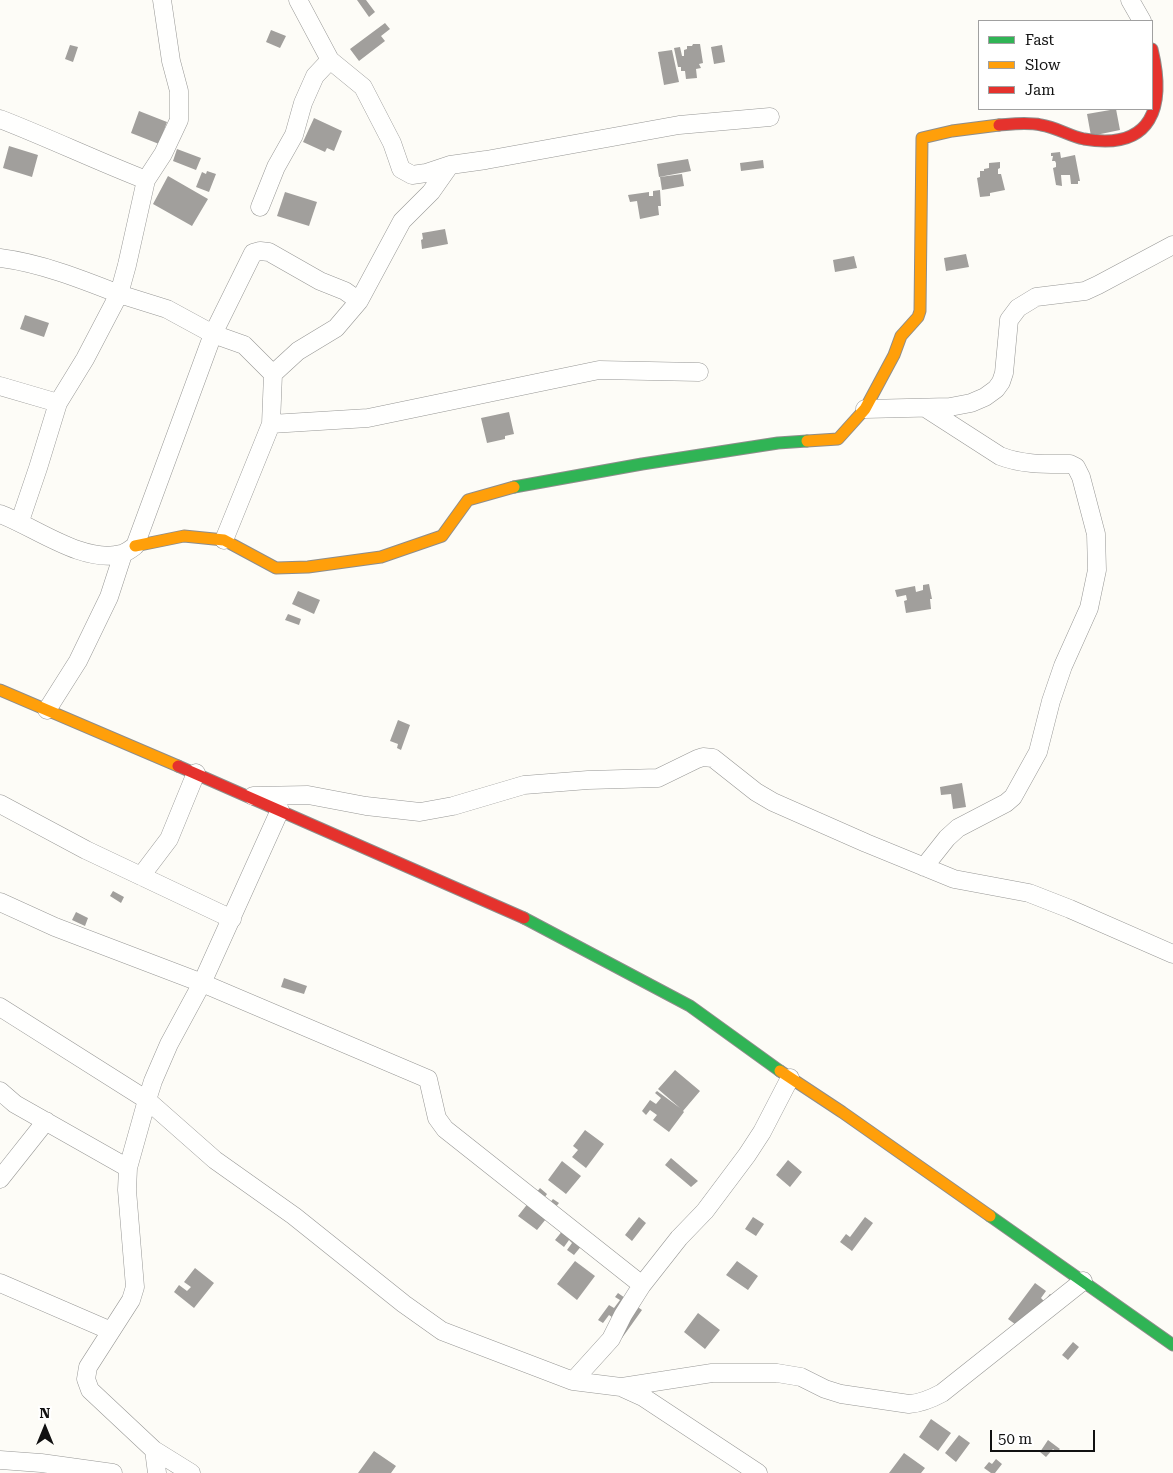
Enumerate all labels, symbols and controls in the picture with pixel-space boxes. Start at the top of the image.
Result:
legend [978,20,1153,110]
text: Fast [1025,31,1054,49]
text: Slow [1025,56,1060,74]
text: Jam [1025,81,1055,99]
north arrow [20,1403,70,1453]
text: N [40,1405,50,1421]
scale bar [993,1420,1098,1452]
text: 50 m [998,1430,1032,1448]

